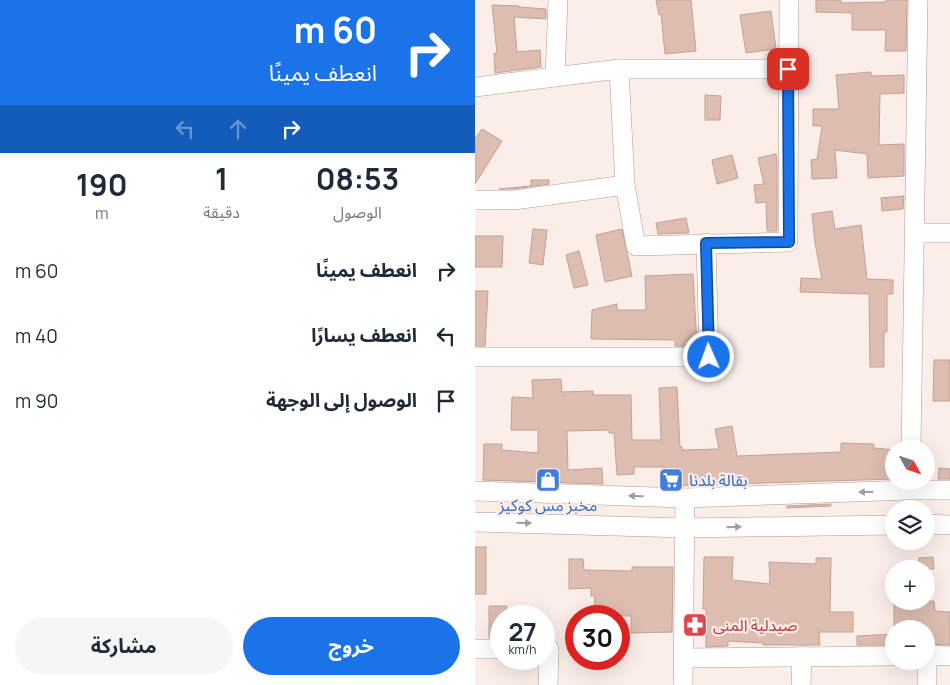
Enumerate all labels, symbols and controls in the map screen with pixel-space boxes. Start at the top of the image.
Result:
text: 60 m [294,6,377,54]
icon: right [395,20,460,85]
pin [767,48,809,90]
icon: arrive [774,55,802,83]
text: انعطف يمينًا [269,58,377,88]
icon: left [171,115,199,143]
icon: ahead [224,115,252,143]
icon: right [277,115,305,143]
text: 1 [215,158,228,199]
text: 08:53 [316,158,399,199]
text: 190 [76,164,127,205]
text: دقيقة [203,201,240,223]
text: الوصول [333,201,382,223]
text: m [95,202,108,224]
text: انعطف يمينًا [316,257,417,283]
icon: right [432,257,460,285]
text: 60 m [15,258,58,284]
text: انعطف يسارًا [311,322,417,348]
icon: left [432,322,460,350]
text: 40 m [15,323,58,349]
position arrow [682,330,734,382]
text: الوصول إلى الوجهة [266,387,417,413]
icon: arrive [432,387,460,415]
text: 90 m [15,388,58,414]
north arrow [885,440,935,490]
map controls [885,440,935,670]
shop icon: مخبز مس كوكيز [535,467,561,493]
supermarket icon: بقالة بلدنا [658,467,684,493]
place label: بقالة بلدنا [689,469,748,491]
one-way arrow [858,488,874,496]
one-way arrow [628,492,644,500]
place label: مخبز مس كوكيز [498,494,597,516]
button: layers [885,500,935,550]
one-way arrow [516,519,532,527]
one-way arrow [726,523,742,531]
button: + [885,560,935,610]
speed limit sign: 30 [565,605,630,670]
pharmacy icon: صيدلية المنى [682,612,708,638]
text: 27 [508,614,537,649]
place label: صيدلية المنى [713,614,798,636]
button: مشاركة [15,617,233,675]
button: خروج [243,617,460,675]
button: − [885,620,935,670]
text: km/h [509,641,536,658]

